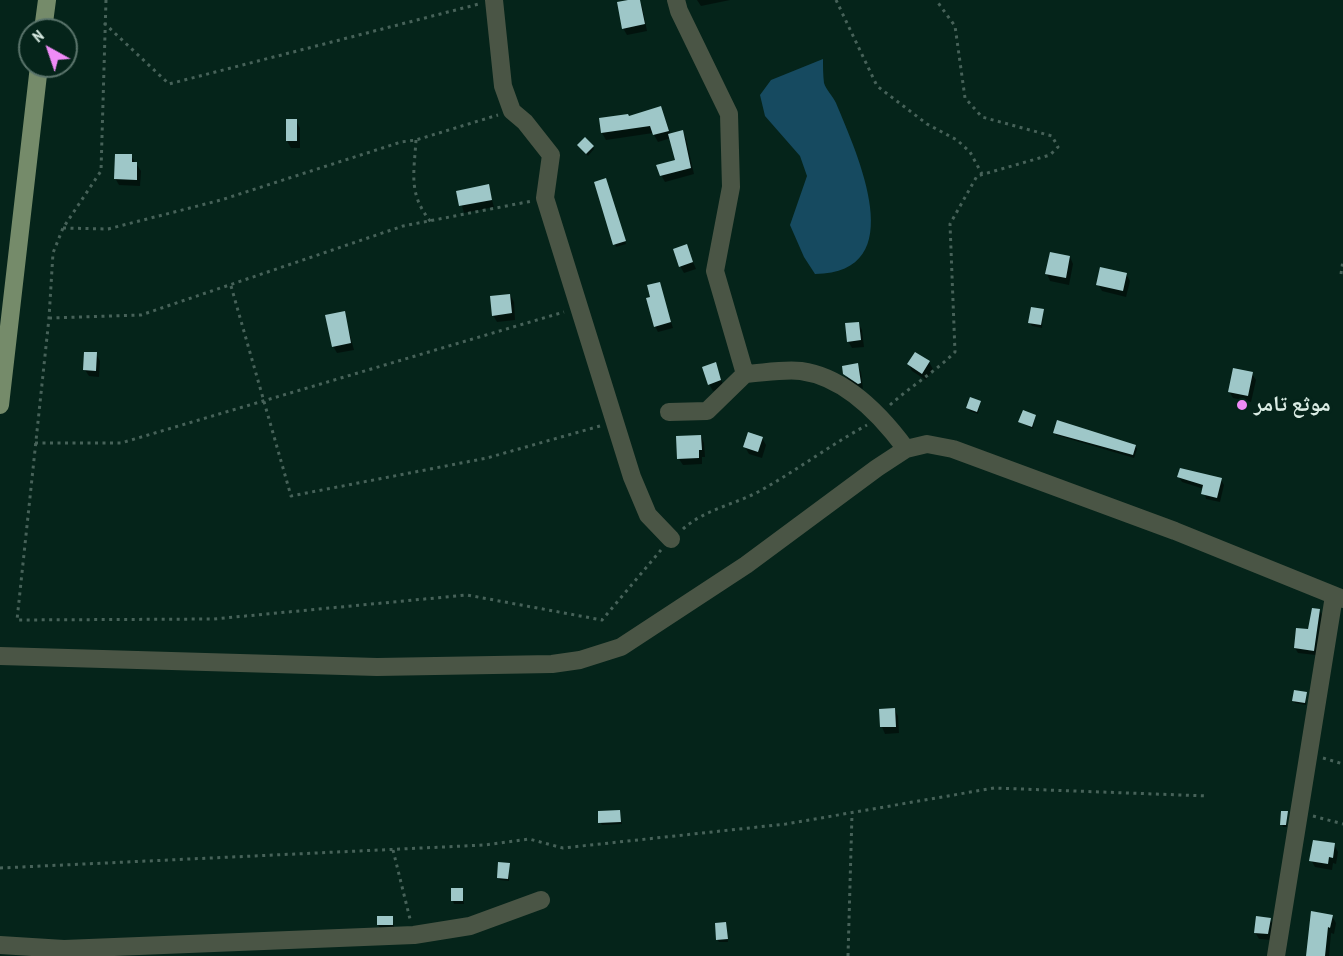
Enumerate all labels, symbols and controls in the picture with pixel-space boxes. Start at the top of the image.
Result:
north arrow [18,18,78,78]
text: N [28,25,47,46]
place label: موثع تامر [1254,392,1331,418]
marker: موثع تامر [1235,398,1249,412]

